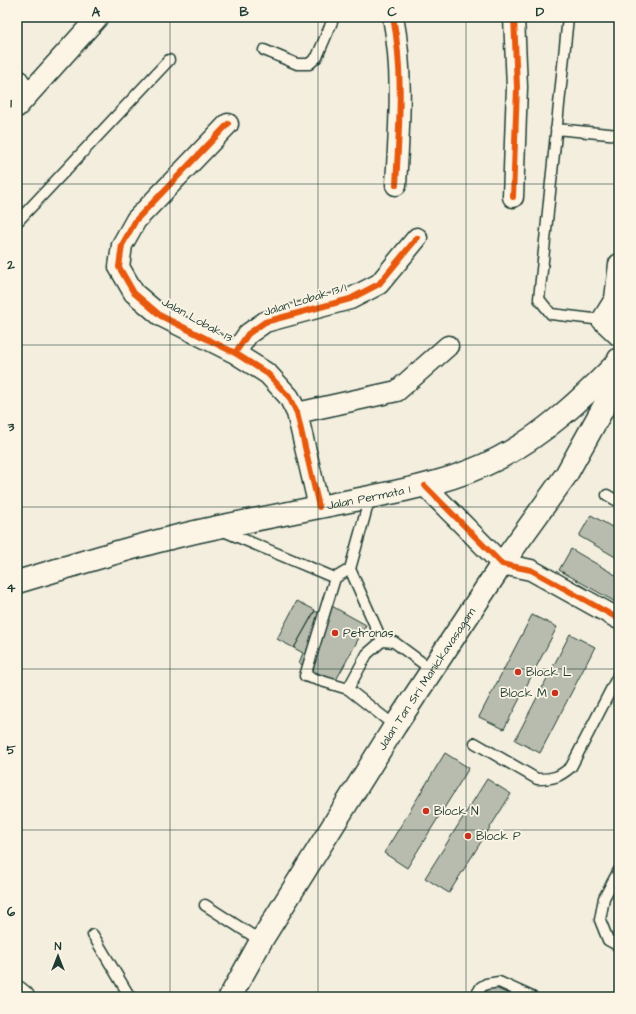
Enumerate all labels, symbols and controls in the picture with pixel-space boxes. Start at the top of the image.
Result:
text: A [92,3,101,21]
text: B [239,3,249,21]
text: C [387,3,397,21]
text: D [536,3,545,21]
text: 1 [10,94,12,112]
text: 2 [6,256,15,274]
street label: Jalan Lobak 13/1 [261,279,349,321]
street label: Jalan Lobak 13 [158,293,236,347]
text: 3 [7,418,15,436]
street label: Jalan Permata 1 [325,480,413,514]
text: 4 [7,579,16,597]
street label: Jalan Tan Sri Manickavasagam [373,604,480,754]
place label: Petronas [343,625,394,642]
marker: Petronas [330,628,340,638]
place label: Block L [526,664,572,681]
marker: Block L [513,667,523,677]
place label: Block M [500,685,547,702]
marker: Block M [550,688,560,698]
text: 5 [6,741,16,759]
place label: Block N [434,803,479,820]
marker: Block N [421,806,431,816]
place label: Block P [476,828,521,845]
marker: Block P [463,831,473,841]
text: 6 [7,903,16,921]
north arrow [38,936,78,976]
text: N [55,939,62,954]

